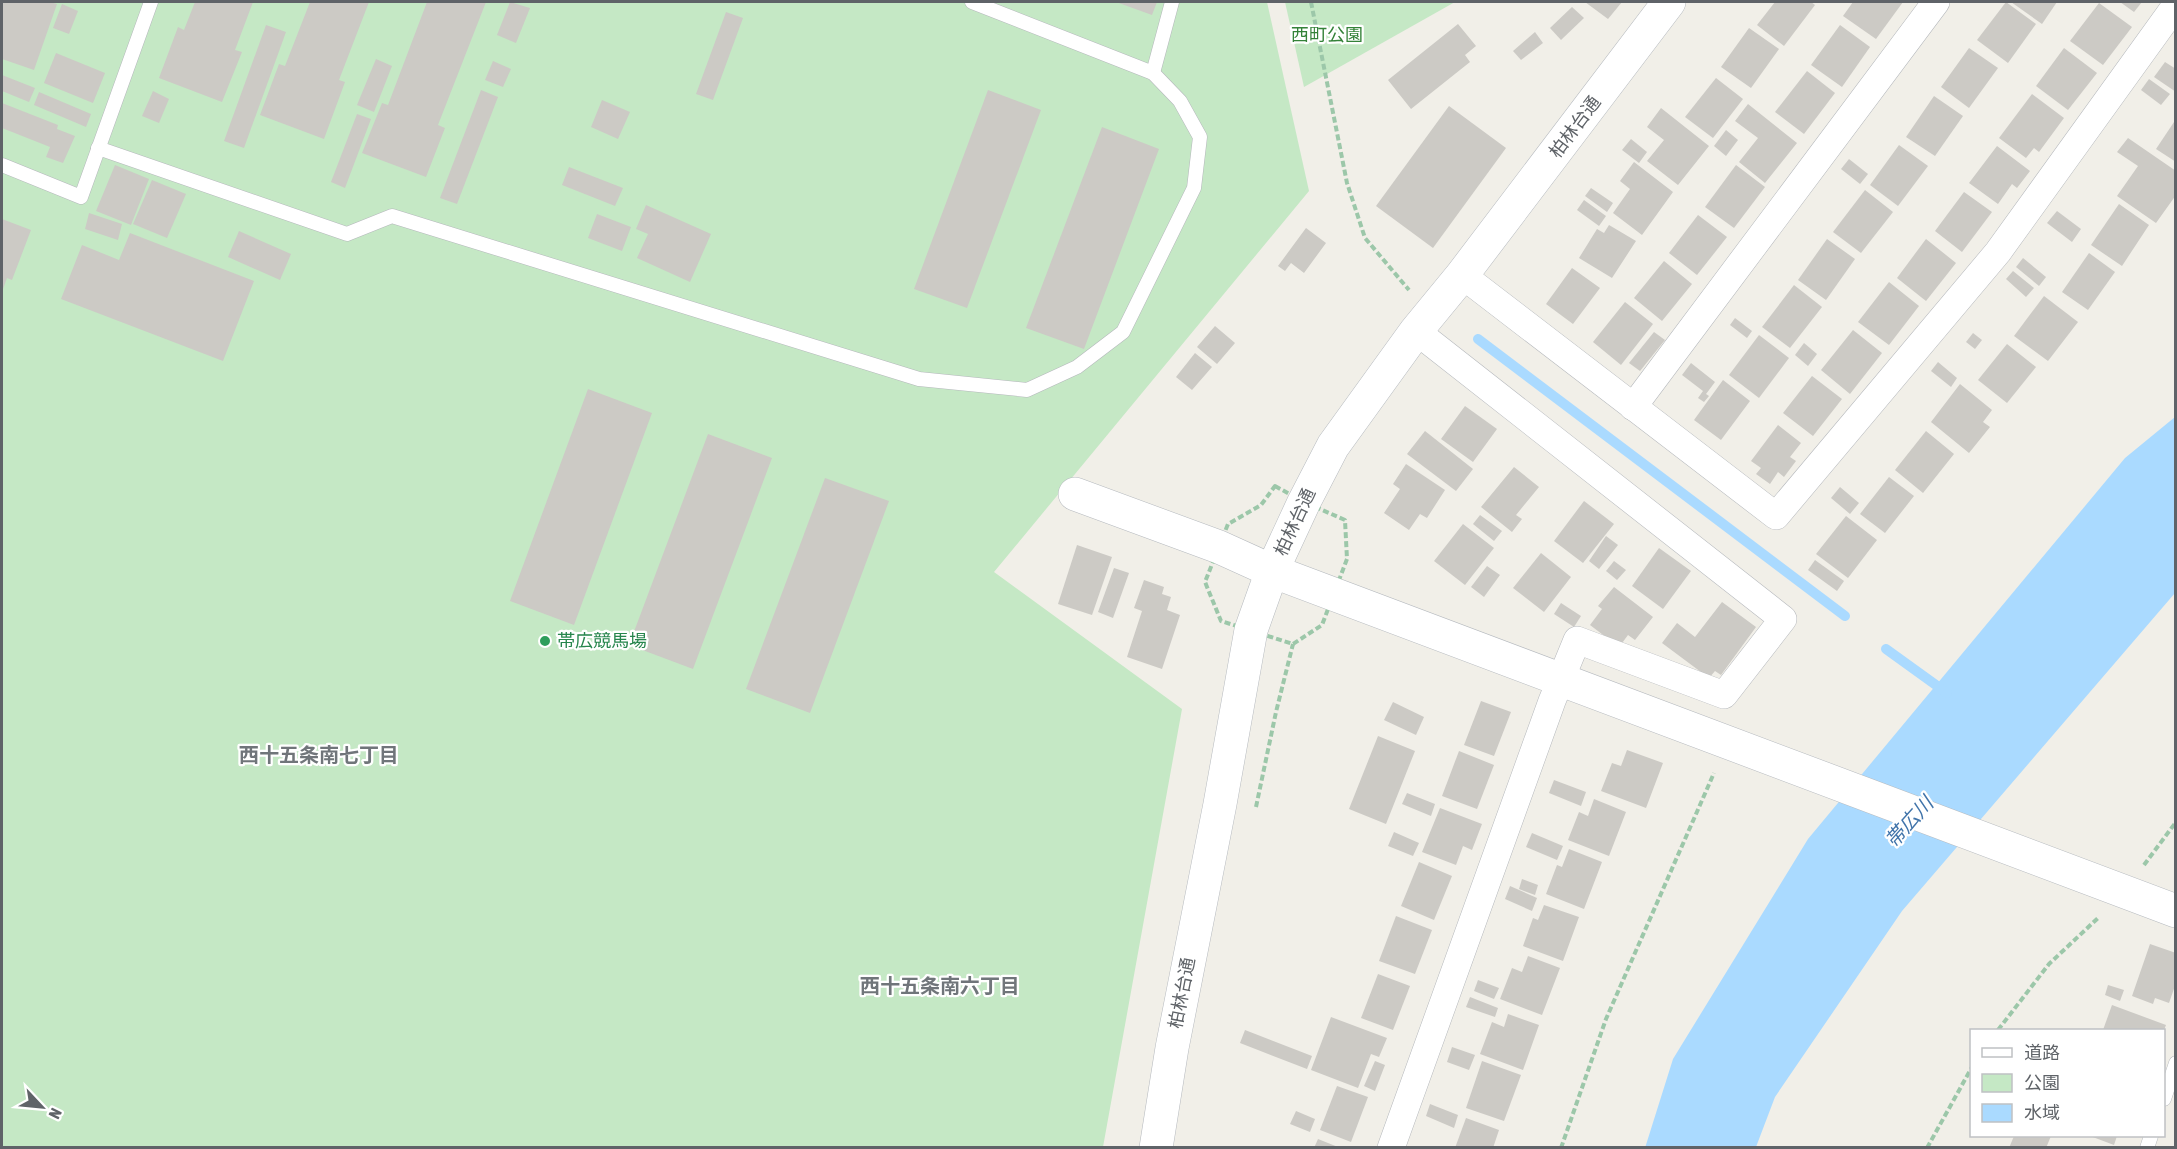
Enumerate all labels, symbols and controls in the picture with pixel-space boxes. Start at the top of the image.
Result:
park label: 西町公園 [1291,24,1363,45]
street label: 柏林台通 [1545,92,1605,162]
street label: 柏林台通 [1270,485,1319,559]
place label: 帯広競馬場 [557,630,647,651]
marker: 帯広競馬場 [538,634,552,648]
district label: 西十五条南七丁目 [239,743,399,766]
water label: 帯広川 [1880,790,1939,852]
street label: 柏林台通 [1164,956,1199,1030]
district label: 西十五条南六丁目 [860,974,1020,997]
legend [1970,1029,2165,1137]
text: 道路 [2024,1042,2060,1063]
text: 公園 [2024,1072,2060,1093]
north arrow [12,1077,72,1137]
text: 水域 [2024,1102,2060,1123]
text: N [45,1105,66,1122]

